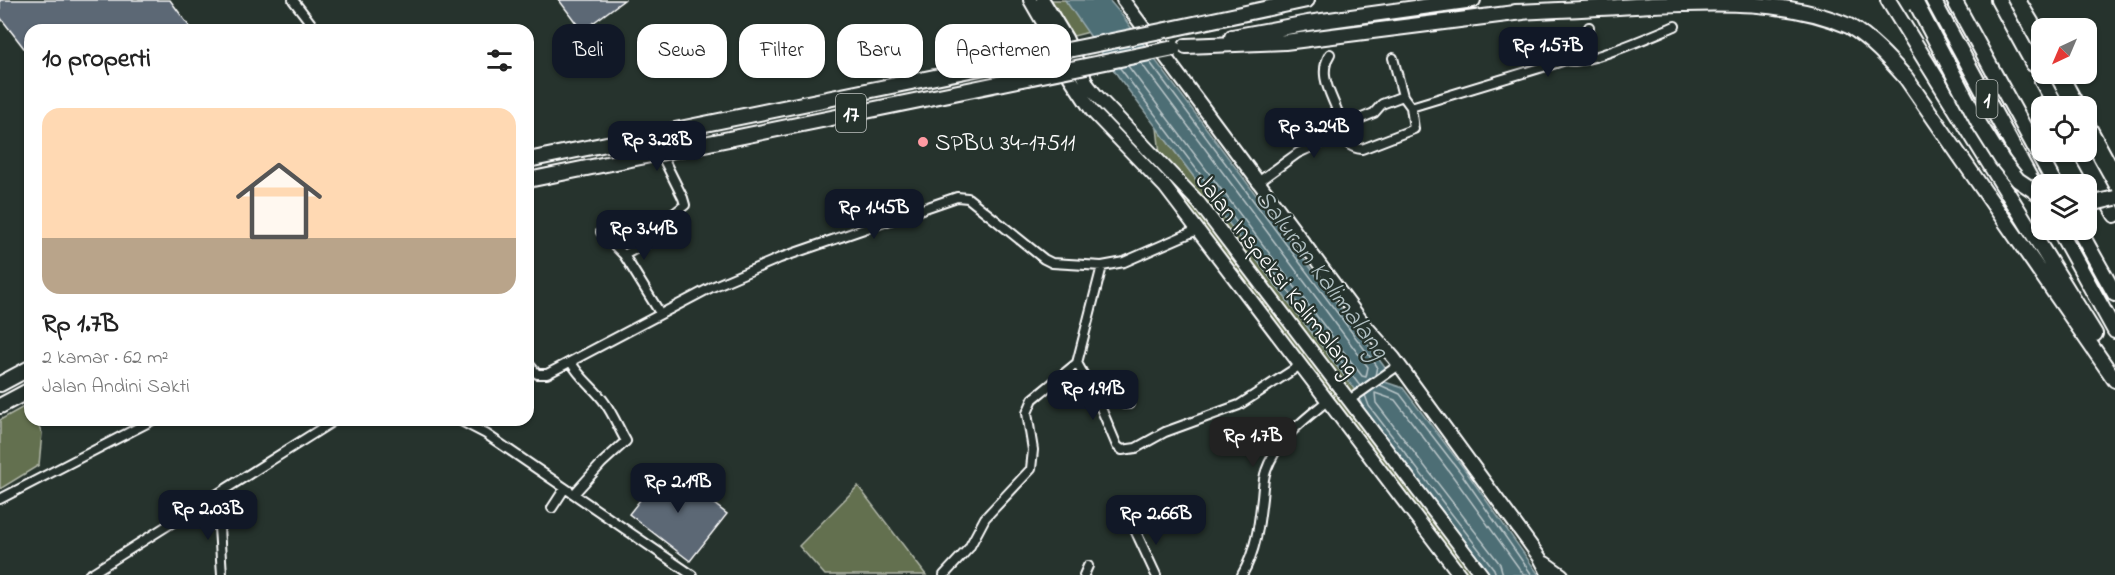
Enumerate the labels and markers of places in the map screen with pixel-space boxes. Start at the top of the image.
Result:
pin: Rp 1.57B [1486,27,1610,78]
pin: Rp 3.24B [1252,108,1376,159]
pin: Rp 3.28B [595,121,719,172]
place label: SPBU 34-17511 [935,127,1076,162]
marker: SPBU 34-17511 [916,135,930,149]
pin: Rp 1.45B [812,189,936,240]
pin: Rp 3.41B [582,210,706,261]
pin: Rp 1.91B [1031,370,1155,421]
pin: Rp 1.7B [1198,417,1308,468]
pin: Rp 2.19B [616,463,740,514]
pin: Rp 2.03B [146,490,270,541]
pin: Rp 2.66B [1094,495,1218,546]

